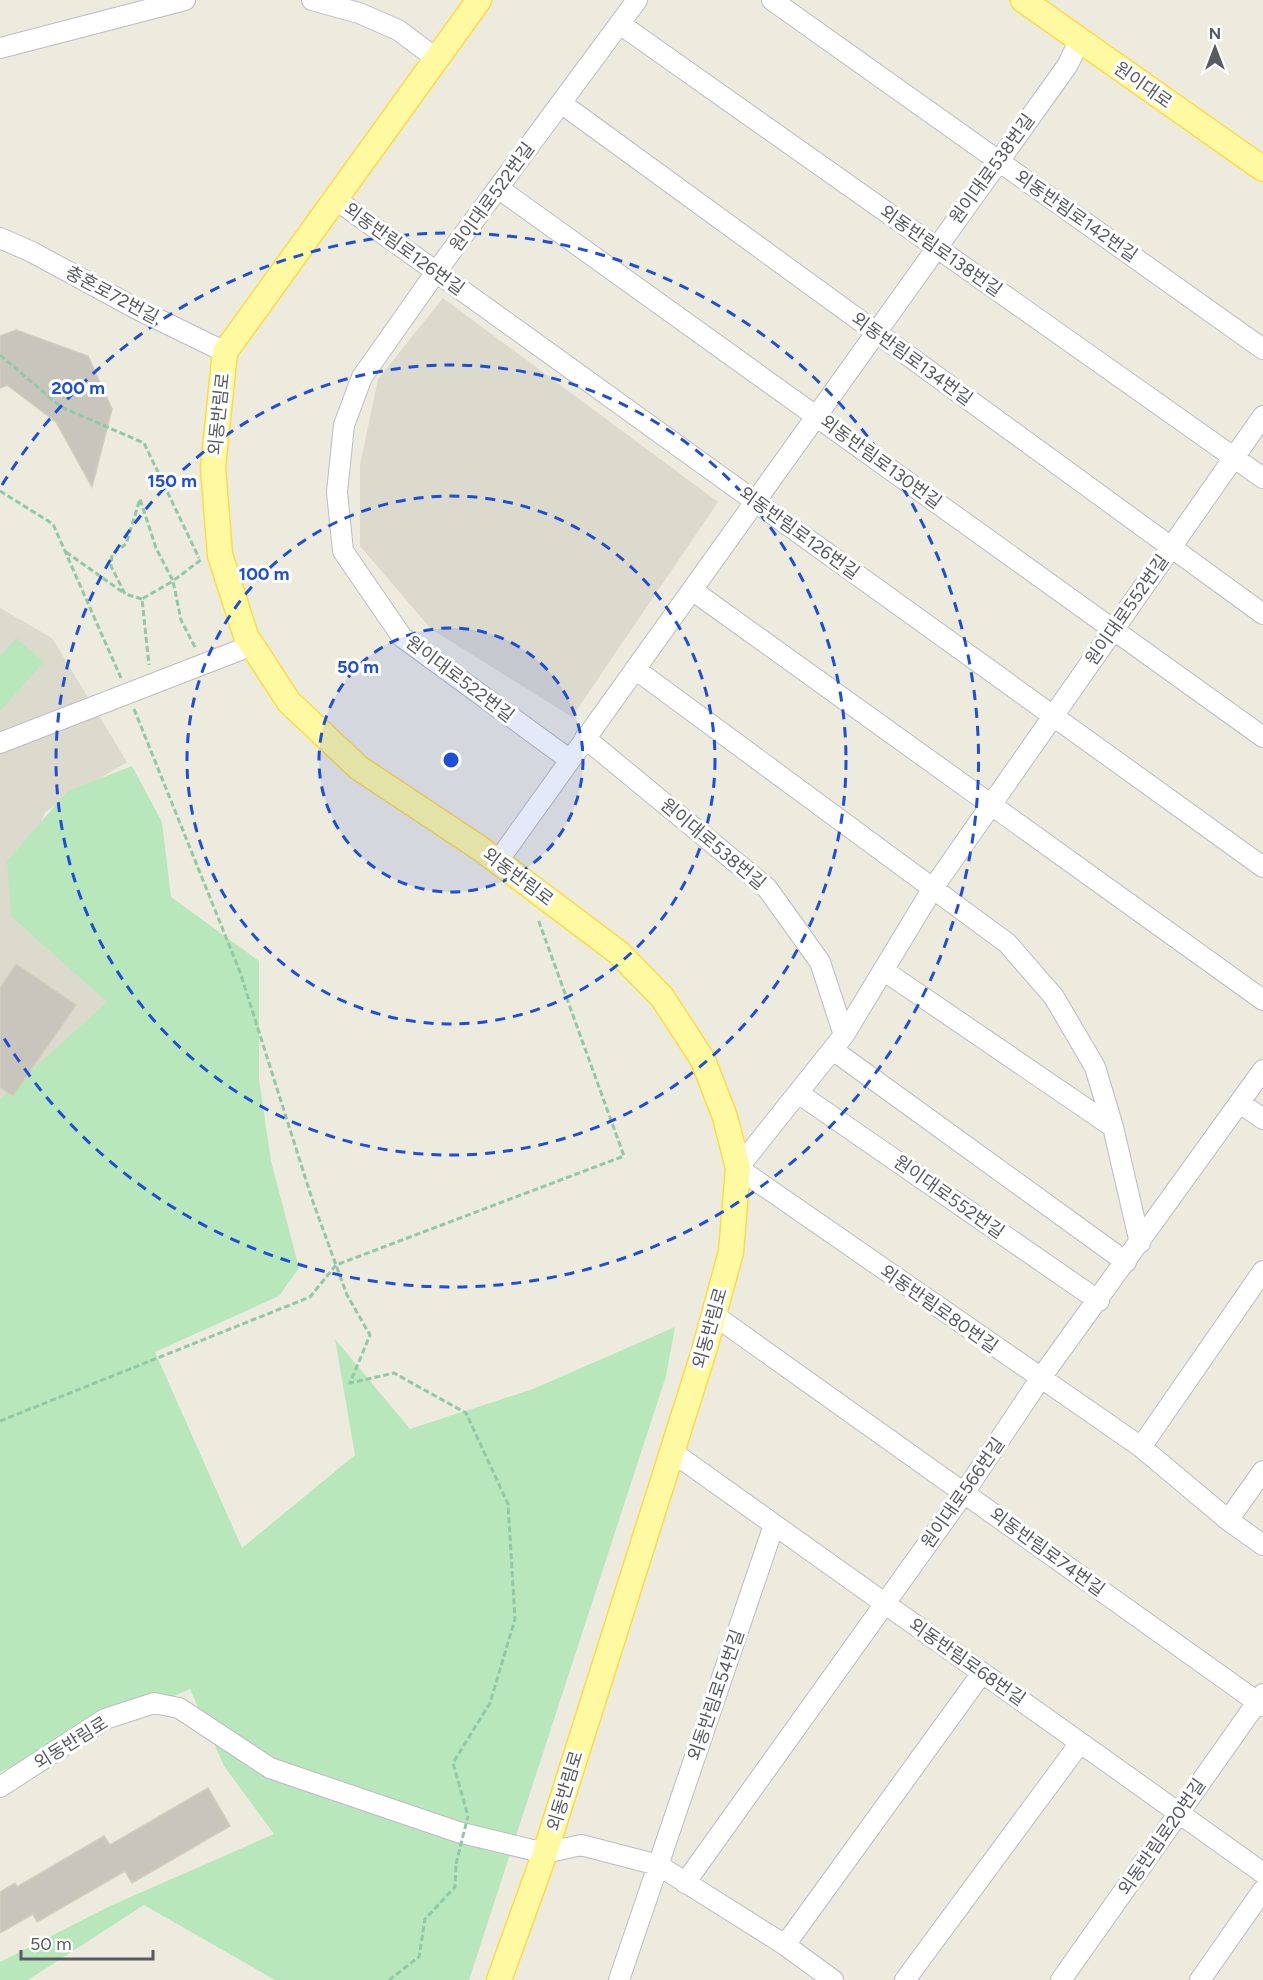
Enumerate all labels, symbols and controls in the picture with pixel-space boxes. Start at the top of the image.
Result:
north arrow [1185,18,1245,78]
text: N [1209,24,1221,43]
street label: 원이대로 [1110,57,1176,113]
street label: 원이대로538번길 [945,110,1039,228]
street label: 원이대로522번길 [445,138,539,256]
street label: 외동반림로142번길 [1010,166,1142,266]
street label: 외동반림로126번길 [339,198,469,300]
street label: 외동반림로138번길 [876,201,1006,301]
street label: 충혼로72번길 [62,261,162,329]
street label: 외동반림로134번길 [847,308,977,410]
street label: 외동반림로 [204,372,234,456]
text: 200 m [51,377,105,399]
street label: 외동반림로130번길 [816,411,946,513]
text: 150 m [147,470,197,492]
street label: 외동반림로126번길 [734,482,864,584]
street label: 원이대로552번길 [1081,550,1173,670]
text: 100 m [239,563,289,585]
street label: 원이대로522번길 [402,631,518,727]
text: 50 m [337,656,379,678]
centre of rings [441,750,461,770]
street label: 원이대로538번길 [656,794,770,894]
street label: 외동반림로 [478,843,558,911]
street label: 원이대로552번길 [889,1151,1009,1243]
street label: 외동반림로80번길 [876,1260,1002,1358]
street label: 외동반림로 [688,1285,732,1371]
street label: 원이대로566번길 [917,1433,1009,1553]
street label: 외동반림로74번길 [985,1503,1109,1601]
street label: 외동반림로68번길 [905,1614,1029,1710]
street label: 외동반림로54번길 [683,1626,749,1764]
street label: 외동반림로 [30,1712,112,1774]
street label: 외동반림로 [542,1748,588,1834]
street label: 외동반림로20번길 [1114,1774,1210,1900]
scale bar [21,1923,153,1961]
text: 50 m [30,1933,72,1955]

